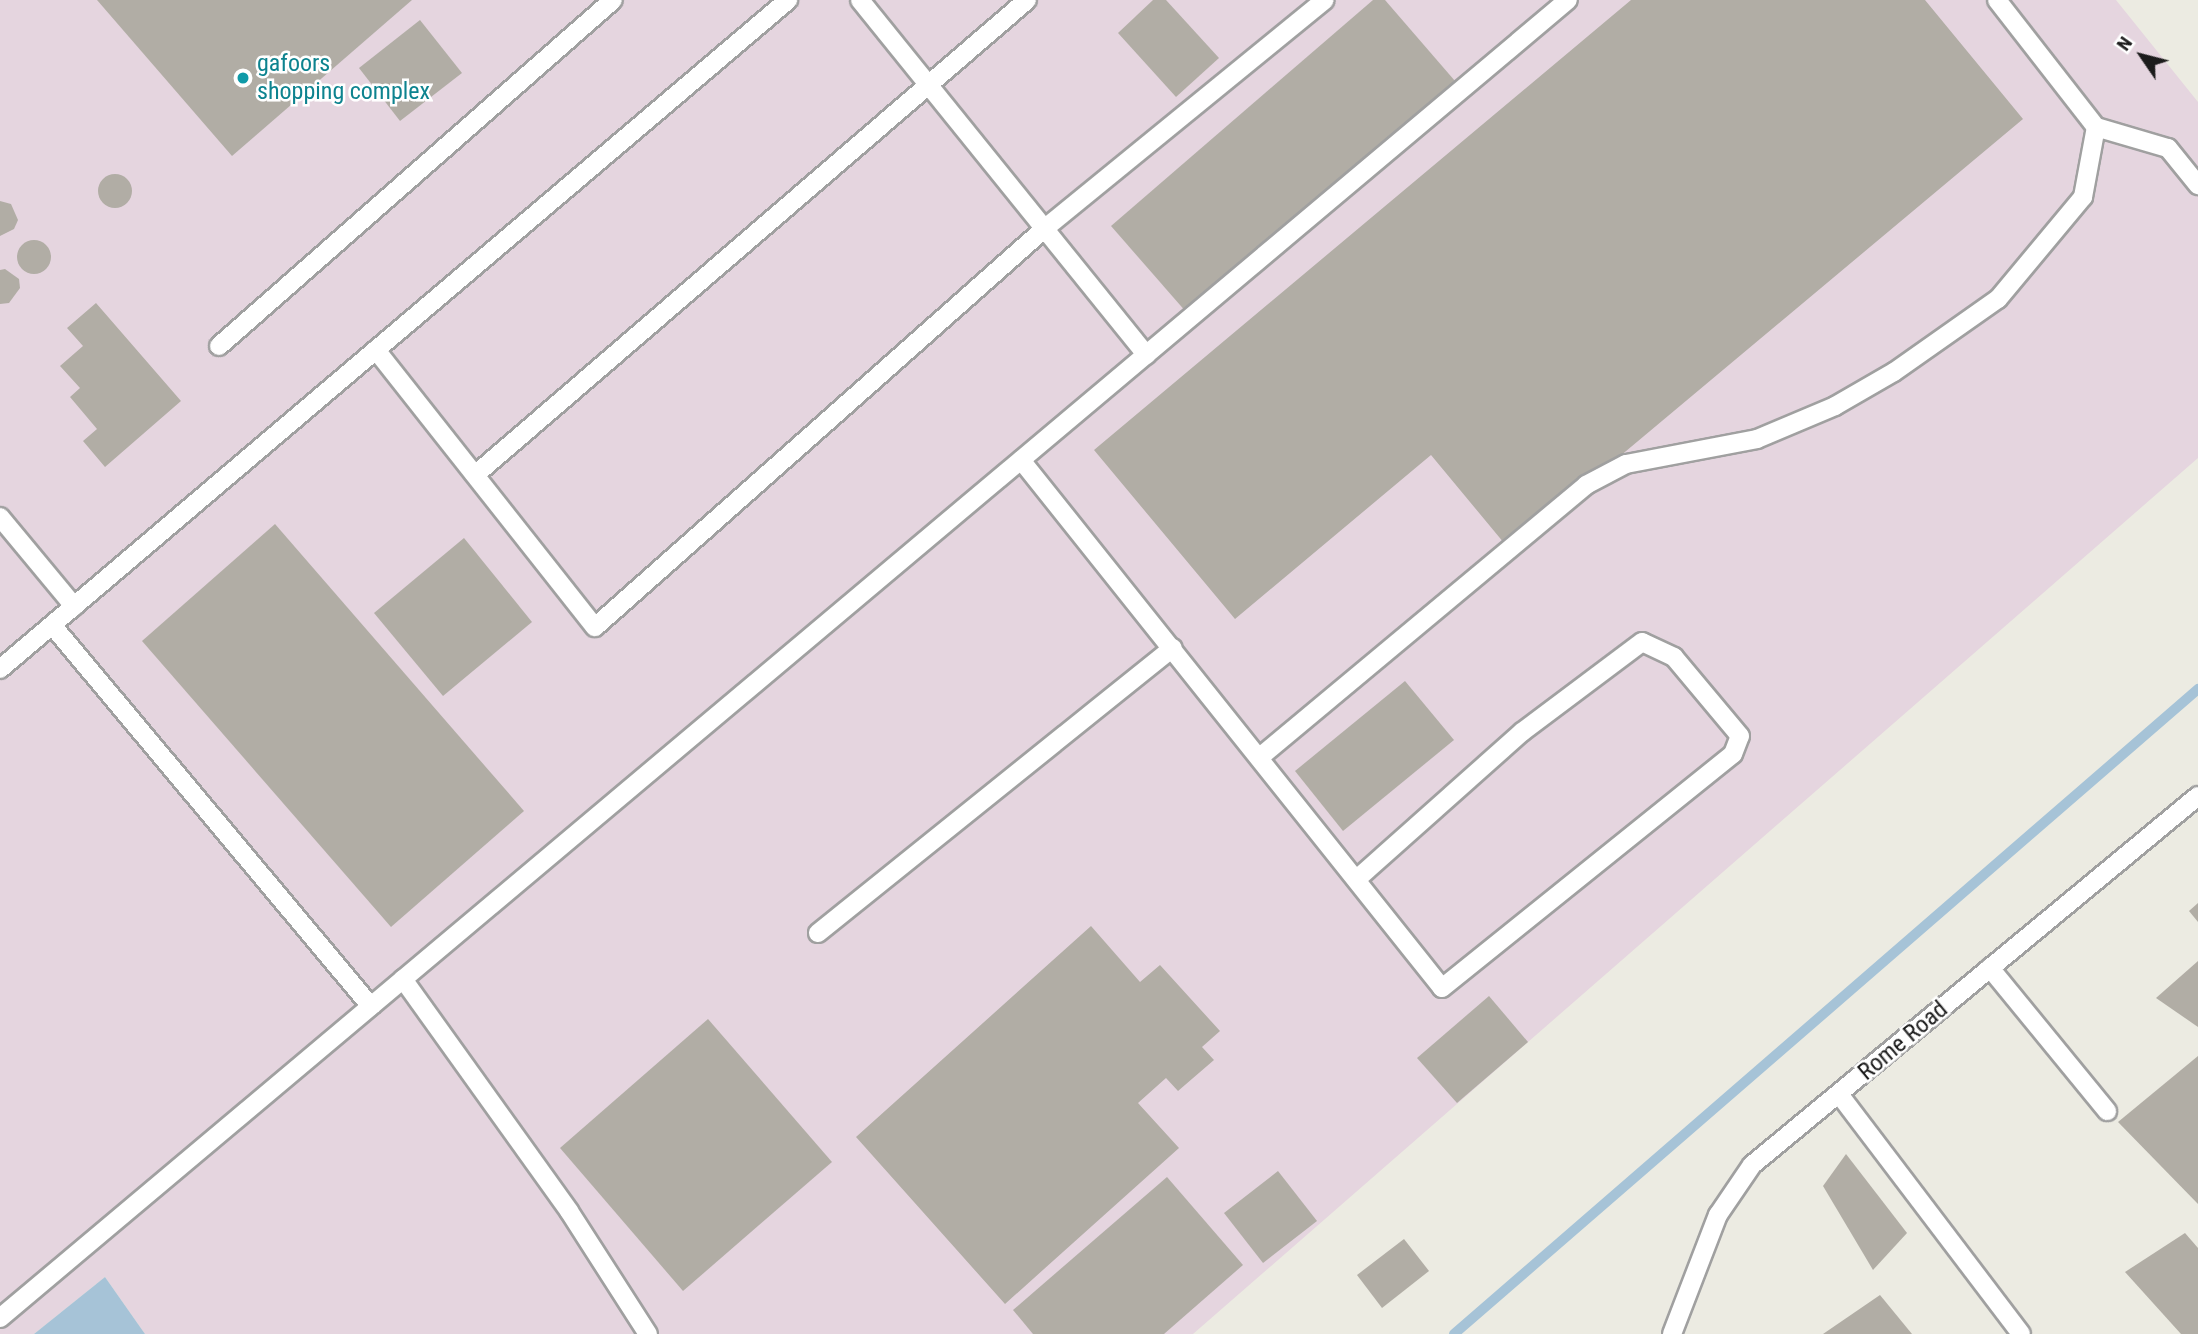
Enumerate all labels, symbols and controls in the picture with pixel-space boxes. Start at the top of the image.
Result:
north arrow [2107,21,2177,91]
text: N [2112,32,2137,55]
place label: gafoors shopping complex [257,50,430,106]
marker: gafoors shopping complex [235,70,251,86]
street label: Rome Road [1852,995,1954,1087]

